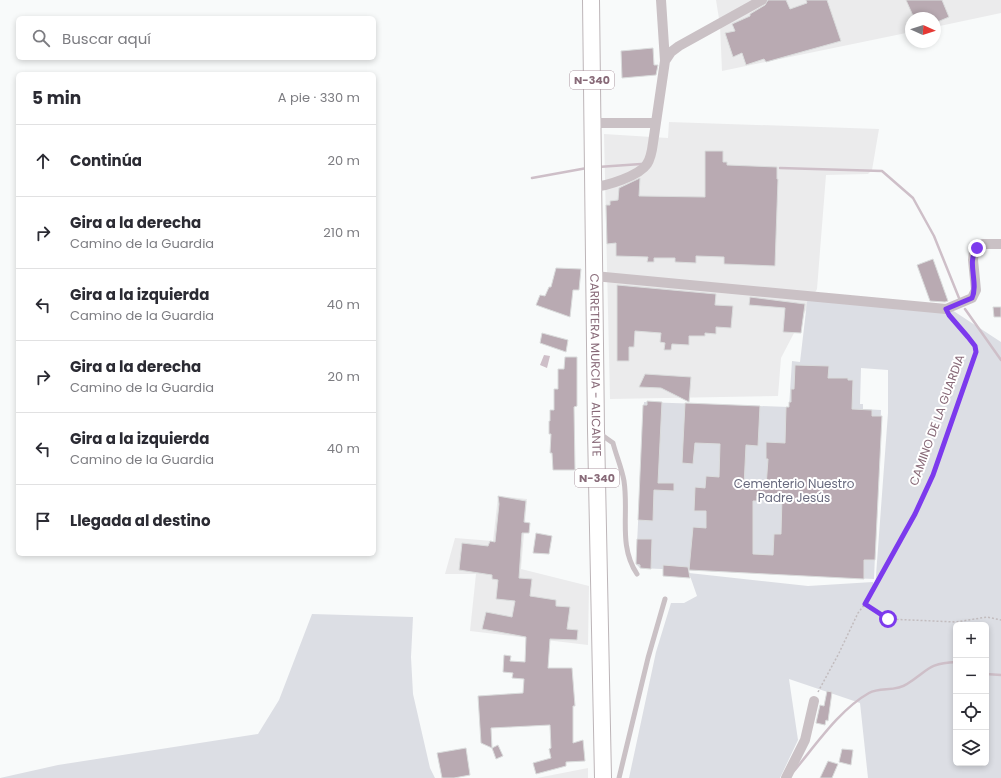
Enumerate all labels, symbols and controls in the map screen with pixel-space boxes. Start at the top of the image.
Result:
north arrow [905,12,941,48]
search box [16,16,376,60]
icon: search [30,27,52,49]
text: Buscar aquí [62,28,151,49]
road number: N-340 [570,71,614,89]
text: 5 min [32,86,81,110]
text: A pie · 330 m [278,88,360,107]
icon: ahead [32,150,54,172]
text: Continúa [70,150,142,171]
text: 20 m [327,151,360,170]
text: Gira a la derecha [70,212,201,233]
icon: right [32,222,54,244]
text: 210 m [323,223,360,242]
text: Camino de la Guardia [70,234,214,253]
route end [968,239,986,257]
street label: CARRETERA MURCIA - ALICANTE [586,273,606,457]
text: Gira a la izquierda [70,284,209,305]
icon: left [32,294,54,316]
text: 40 m [327,295,360,314]
text: Camino de la Guardia [70,306,214,325]
street label: CAMINO DE LA GUARDIA [905,352,968,488]
text: Gira a la derecha [70,356,201,377]
icon: right [32,366,54,388]
text: 20 m [327,367,360,386]
text: Camino de la Guardia [70,378,214,397]
text: Gira a la izquierda [70,428,209,449]
icon: left [32,438,54,460]
text: 40 m [327,439,360,458]
text: Camino de la Guardia [70,450,214,469]
road number: N-340 [575,469,619,487]
park label: Cementerio Nuestro Padre Jesús [734,475,855,506]
icon: arrive [32,510,54,532]
text: Llegada al destino [70,510,211,531]
route start [879,610,897,628]
map controls [953,622,989,766]
button: + [953,622,989,658]
button: − [953,658,989,694]
button: locate [953,694,989,730]
button: layers [953,730,989,766]

